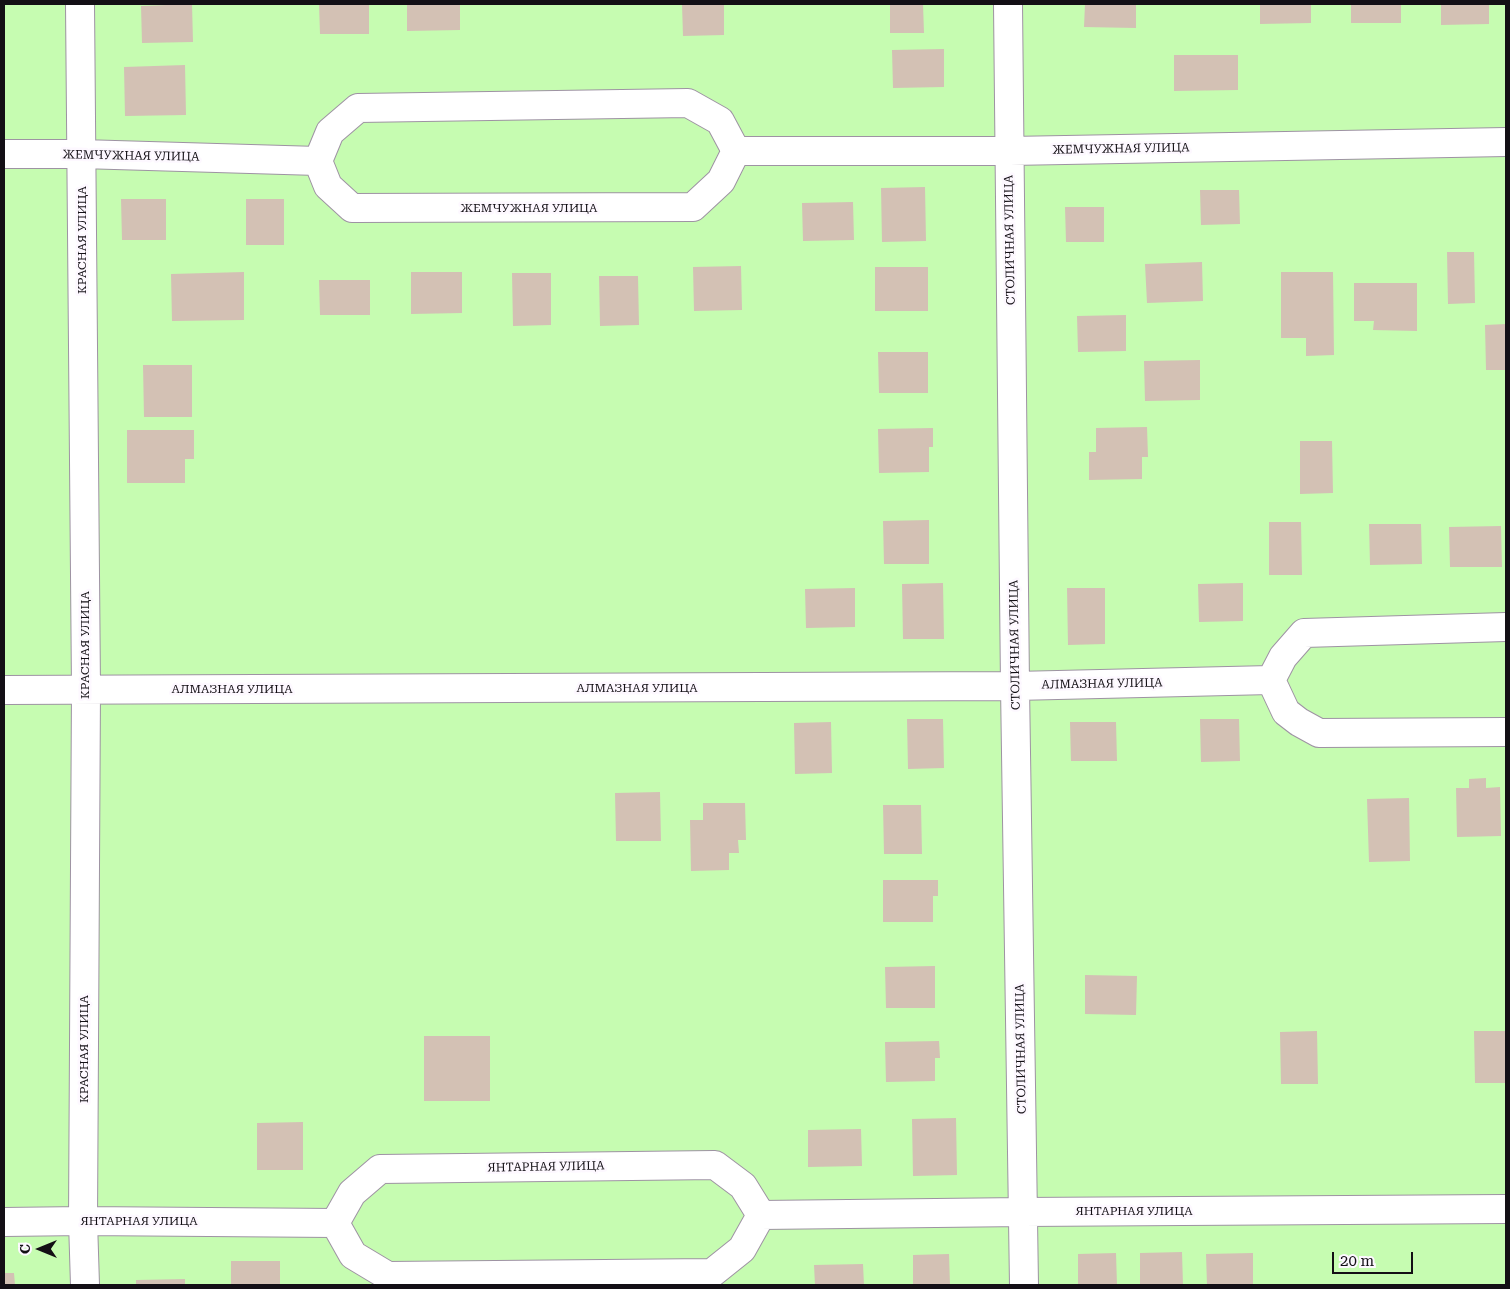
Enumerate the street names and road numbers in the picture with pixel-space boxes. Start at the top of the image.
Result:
street label: ЖЕМЧУЖНАЯ УЛИЦА [1052,141,1190,157]
street label: ЖЕМЧУЖНАЯ УЛИЦА [62,148,200,164]
street label: СТОЛИЧНАЯ УЛИЦА [1002,175,1018,305]
street label: КРАСНАЯ УЛИЦА [75,186,89,294]
street label: ЖЕМЧУЖНАЯ УЛИЦА [460,201,598,215]
street label: СТОЛИЧНАЯ УЛИЦА [1007,580,1023,710]
street label: КРАСНАЯ УЛИЦА [78,591,92,699]
street label: АЛМАЗНАЯ УЛИЦА [1041,676,1163,692]
street label: АЛМАЗНАЯ УЛИЦА [576,681,698,695]
street label: АЛМАЗНАЯ УЛИЦА [171,682,293,696]
street label: СТОЛИЧНАЯ УЛИЦА [1013,984,1029,1114]
street label: КРАСНАЯ УЛИЦА [77,995,91,1103]
street label: ЯНТАРНАЯ УЛИЦА [487,1159,605,1175]
street label: ЯНТАРНАЯ УЛИЦА [1075,1204,1193,1218]
street label: ЯНТАРНАЯ УЛИЦА [80,1214,198,1228]

